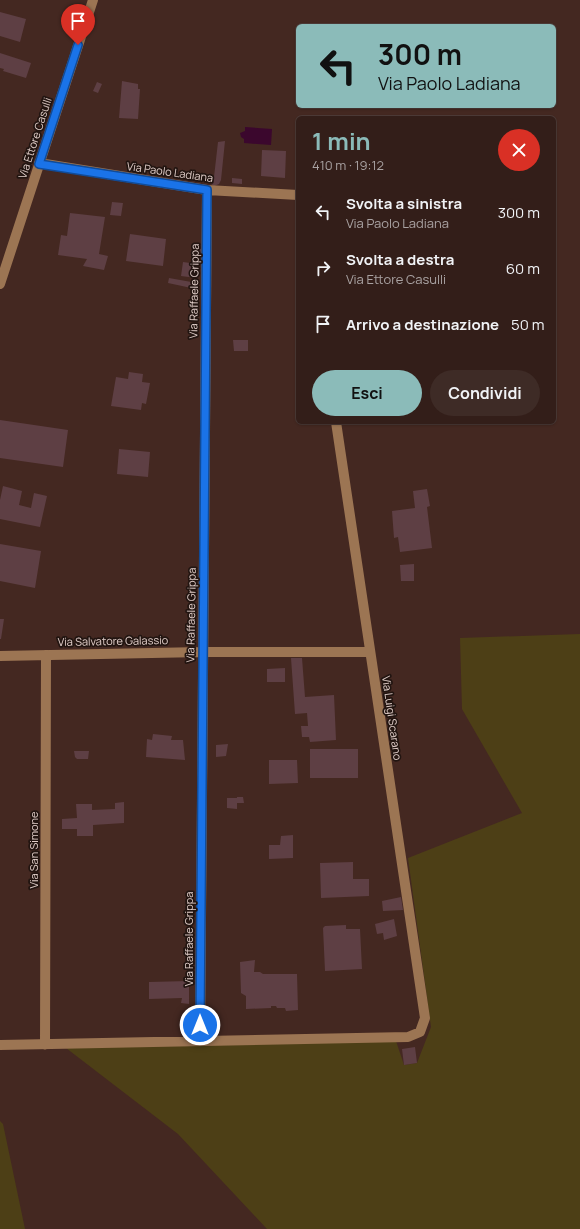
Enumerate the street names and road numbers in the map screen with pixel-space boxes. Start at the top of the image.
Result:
street label: Via Ettore Casulli [14,95,55,180]
street label: Via Paolo Ladiana [126,158,214,185]
street label: Via Raffaele Grippa [185,244,202,338]
street label: Via Raffaele Grippa [182,568,199,662]
street label: Via Salvatore Galassio [58,632,169,649]
street label: Via Luigi Scarano [379,675,406,762]
street label: Via San Simone [26,811,41,889]
street label: Via Raffaele Grippa [181,892,196,986]

